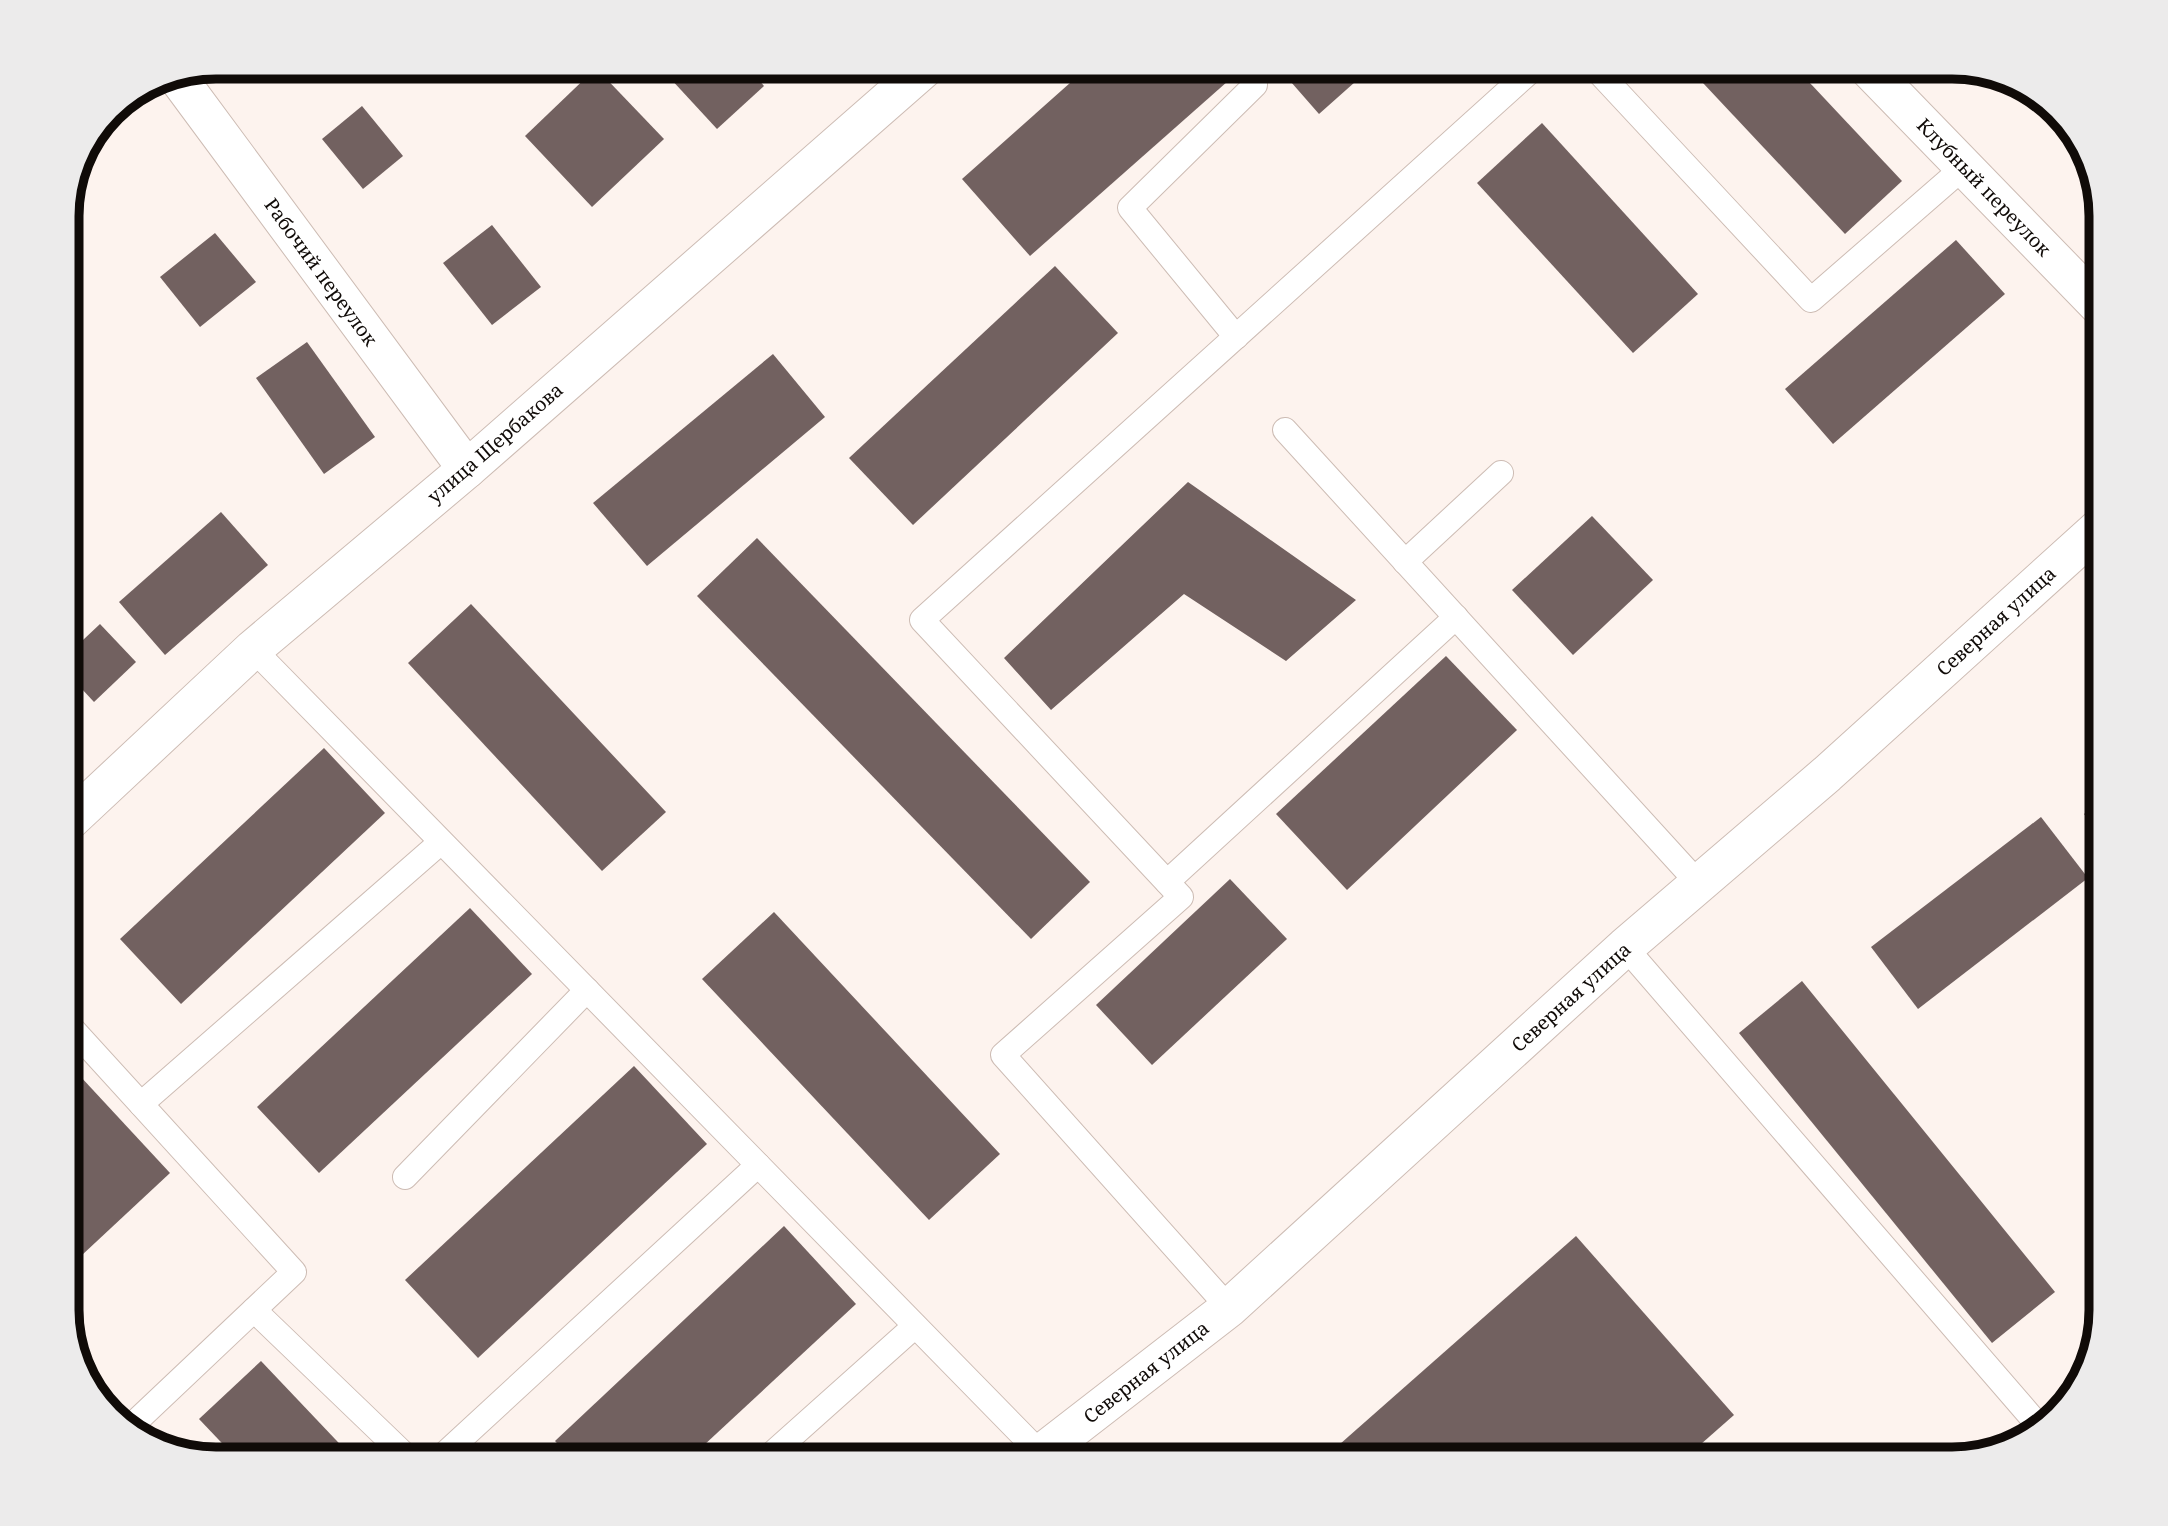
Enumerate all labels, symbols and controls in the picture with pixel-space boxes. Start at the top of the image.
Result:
street label: Клубный переулок [1911,112,2057,262]
street label: Рабочий переулок [259,193,384,352]
street label: улица Щербакова [422,377,568,509]
street label: Северная улица [1931,560,2061,682]
street label: Северная улица [1506,936,1636,1058]
street label: Северная улица [1078,1315,1214,1429]

